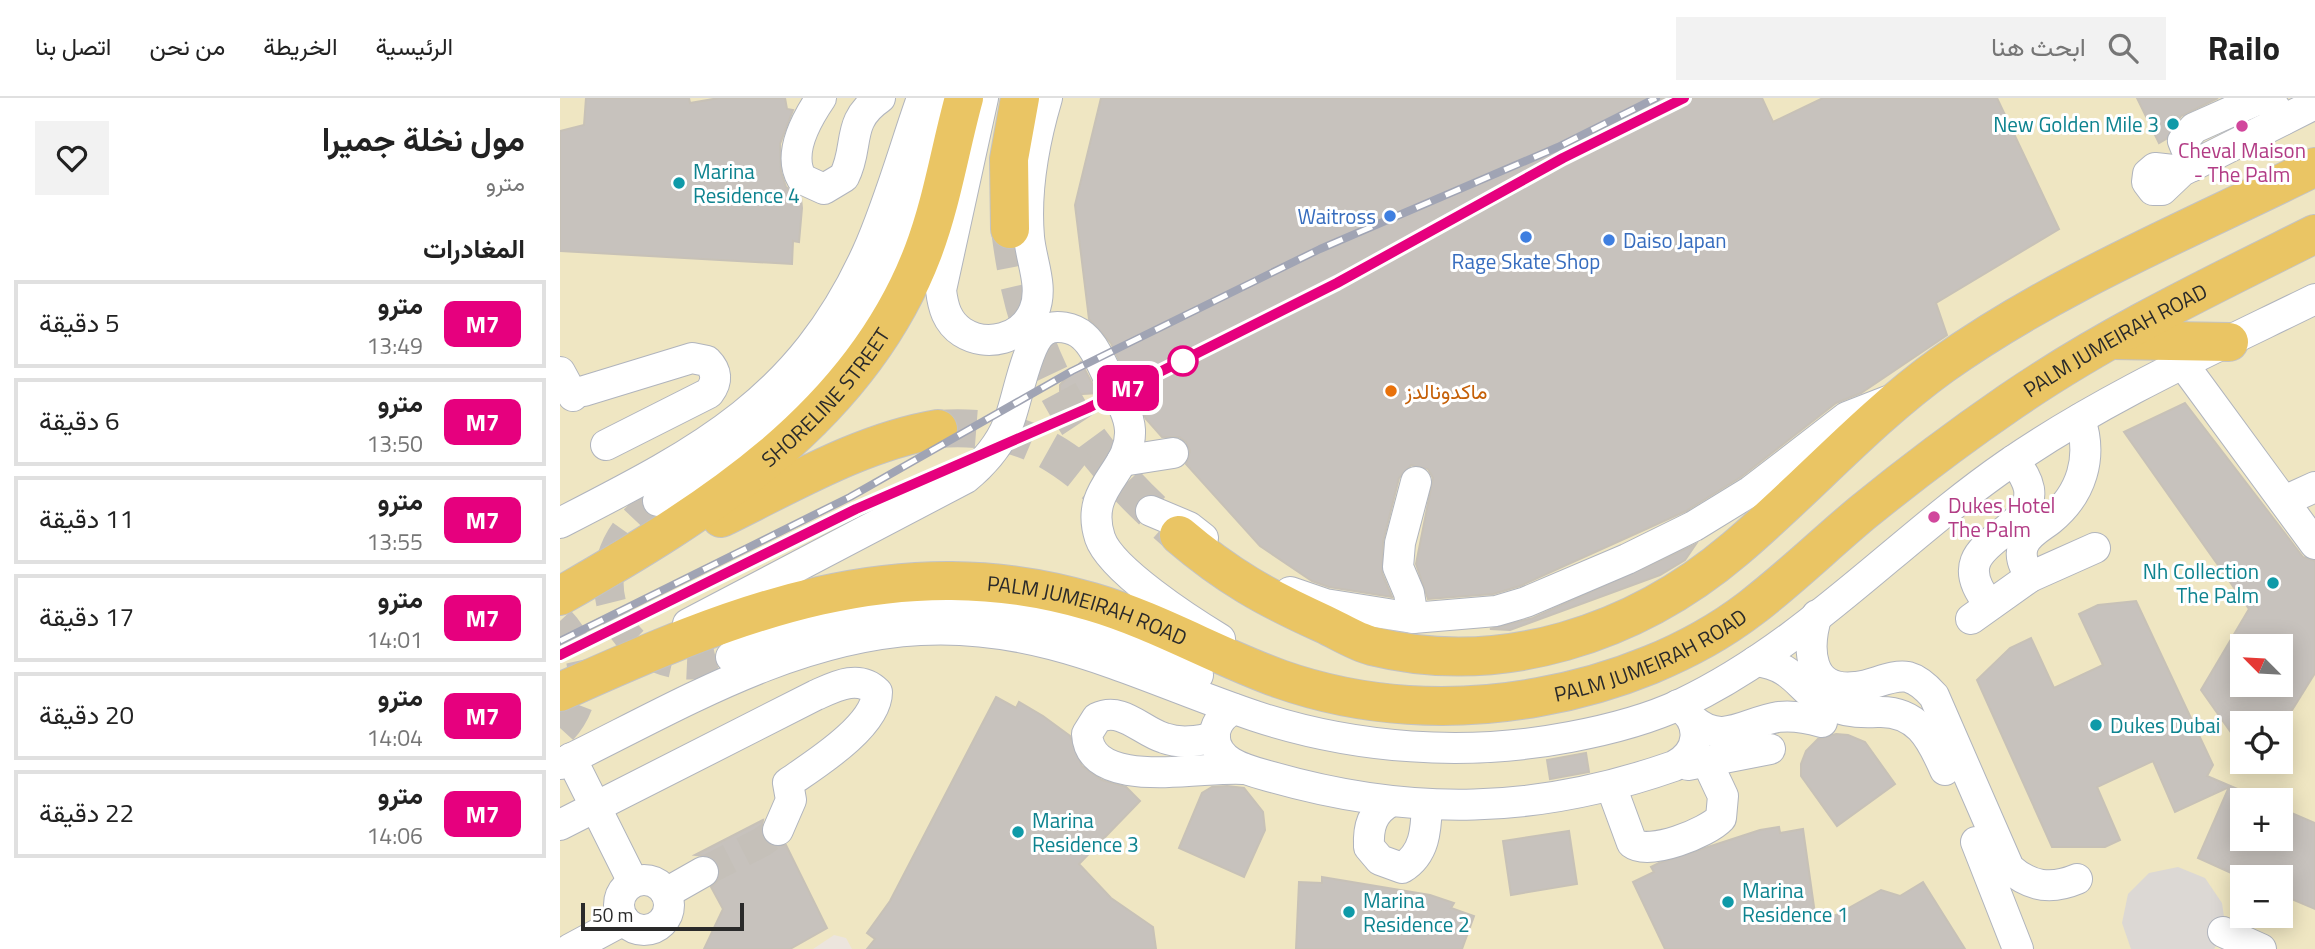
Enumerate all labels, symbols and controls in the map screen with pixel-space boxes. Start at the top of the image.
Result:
search box [1676,17,2166,80]
text: Railo [2208,23,2280,73]
text: ابحث هنا [1991,27,2086,66]
text: اتصل بنا [35,28,111,64]
text: من نحن [149,28,225,64]
text: الخريطة [263,28,338,64]
text: الرئيسية [376,28,453,64]
icon: search [2104,29,2142,67]
place label: New Golden Mile 3 [1993,108,2159,140]
text: مول نخلة جميرا [322,114,525,164]
marker: New Golden Mile 3 [2165,116,2181,132]
marker: Cheval Maison - The Palm [2234,118,2250,134]
button: heart [35,121,109,195]
place label: Cheval Maison - The Palm [2178,134,2306,190]
place label: Marina Residence 4 [693,155,800,211]
text: مترو [486,165,525,200]
marker: Marina Residence 4 [671,175,687,191]
place label: Waitross [1298,200,1376,232]
marker: Waitross [1382,208,1398,224]
place label: Daiso Japan [1623,224,1727,256]
text: المغادرات [423,229,525,268]
marker: Rage Skate Shop [1518,229,1534,245]
marker: Daiso Japan [1601,232,1617,248]
place label: Rage Skate Shop [1452,245,1600,277]
street label: PALM JUMEIRAH ROAD [2016,275,2213,405]
text: مترو [378,285,423,324]
text: 5 دقيقة [39,303,119,342]
text: M7 [465,306,500,342]
street label: SHORELINE STREET [754,321,898,474]
text: 13:49 [366,328,423,363]
unlabelled marker [1168,346,1198,376]
line badge: M7 [1096,365,1160,411]
text: M7 [1111,370,1145,406]
place label: ماكدونالدز [1404,375,1487,407]
text: مترو [378,383,423,422]
marker: ماكدونالدز [1383,383,1399,399]
text: 6 دقيقة [39,401,119,440]
text: M7 [465,404,500,440]
text: 13:50 [366,426,423,461]
text: مترو [378,481,423,520]
place label: Dukes Hotel The Palm [1948,489,2055,545]
text: 11 دقيقة [39,499,134,538]
text: M7 [465,502,500,538]
marker: Dukes Hotel The Palm [1926,509,1942,525]
text: 13:55 [366,524,423,559]
place label: Nh Collection The Palm [2143,555,2259,611]
street label: PALM JUMEIRAH ROAD [986,567,1192,653]
marker: Nh Collection The Palm [2265,575,2281,591]
text: مترو [378,579,423,618]
text: 17 دقيقة [39,597,134,636]
text: M7 [465,600,500,636]
street label: PALM JUMEIRAH ROAD [1551,600,1753,710]
text: 14:01 [366,622,423,657]
north arrow [2230,634,2292,696]
map controls [2230,634,2293,928]
text: مترو [378,677,423,716]
text: 20 دقيقة [39,695,134,734]
text: M7 [465,698,500,734]
place label: Dukes Dubai [2110,709,2220,741]
button: locate [2230,711,2293,774]
marker: Dukes Dubai [2088,717,2104,733]
text: 14:04 [366,720,423,755]
text: مترو [378,775,423,814]
button: + [2230,788,2293,851]
text: 22 دقيقة [39,793,134,832]
text: M7 [465,796,500,832]
place label: Marina Residence 3 [1032,804,1139,860]
text: 14:06 [366,818,423,853]
marker: Marina Residence 3 [1010,824,1026,840]
button: − [2230,865,2293,928]
place label: Marina Residence 1 [1742,874,1849,930]
place label: Marina Residence 2 [1363,884,1470,940]
marker: Marina Residence 1 [1720,894,1736,910]
scale bar [581,900,744,932]
text: 50 m [592,900,633,929]
marker: Marina Residence 2 [1341,904,1357,920]

